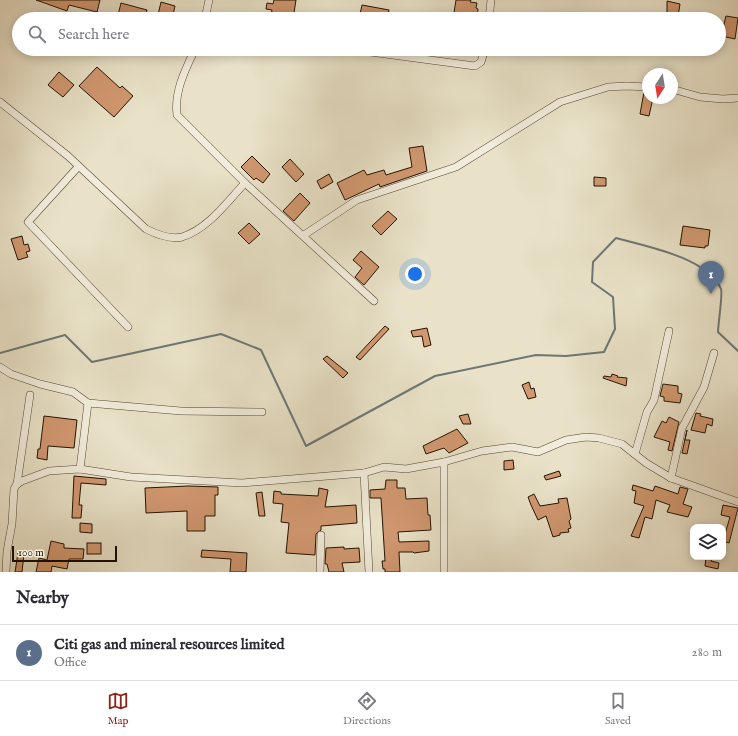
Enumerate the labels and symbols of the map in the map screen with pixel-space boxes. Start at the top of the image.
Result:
north arrow [642,68,678,104]
pin: 1 [698,261,724,294]
your location [405,264,425,284]
scale bar [12,544,117,563]

